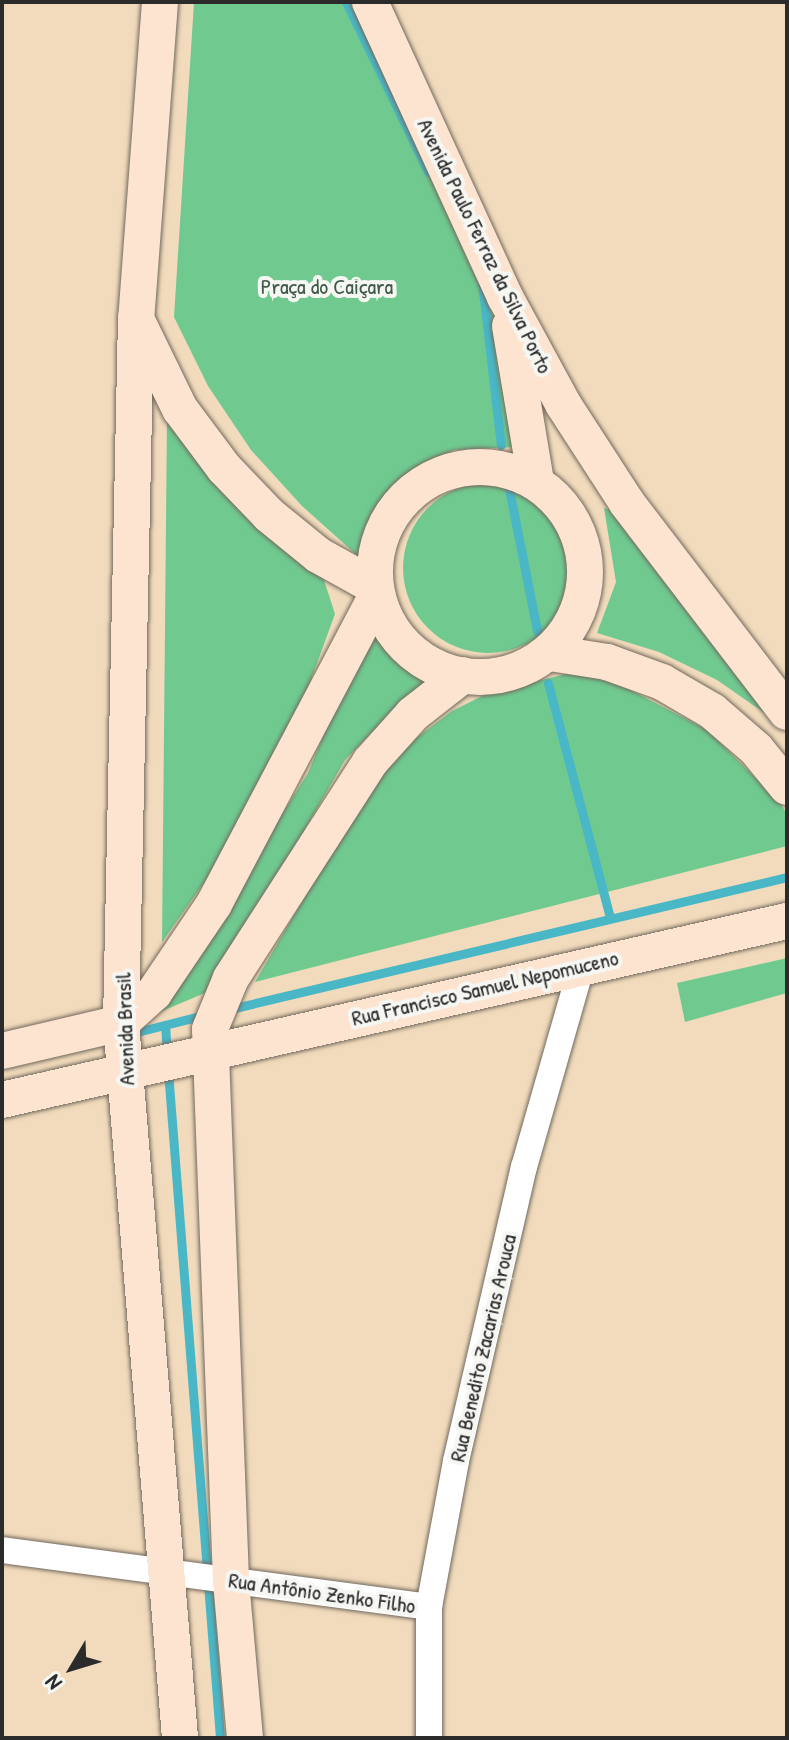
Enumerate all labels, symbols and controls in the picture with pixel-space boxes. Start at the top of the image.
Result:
street label: Avenida Paulo Ferraz da Silva Porto [412,114,558,378]
park label: Praça do Caiçara [261,274,393,300]
street label: Rua Francisco Samuel Nepomuceno [349,944,621,1032]
street label: Avenida Brasil [110,972,140,1086]
street label: Rua Benedito Zacarias Arouca [444,1232,522,1464]
street label: Rua Antônio Zenko Filho [227,1567,417,1619]
north arrow [32,1628,112,1708]
text: N [38,1669,69,1697]

